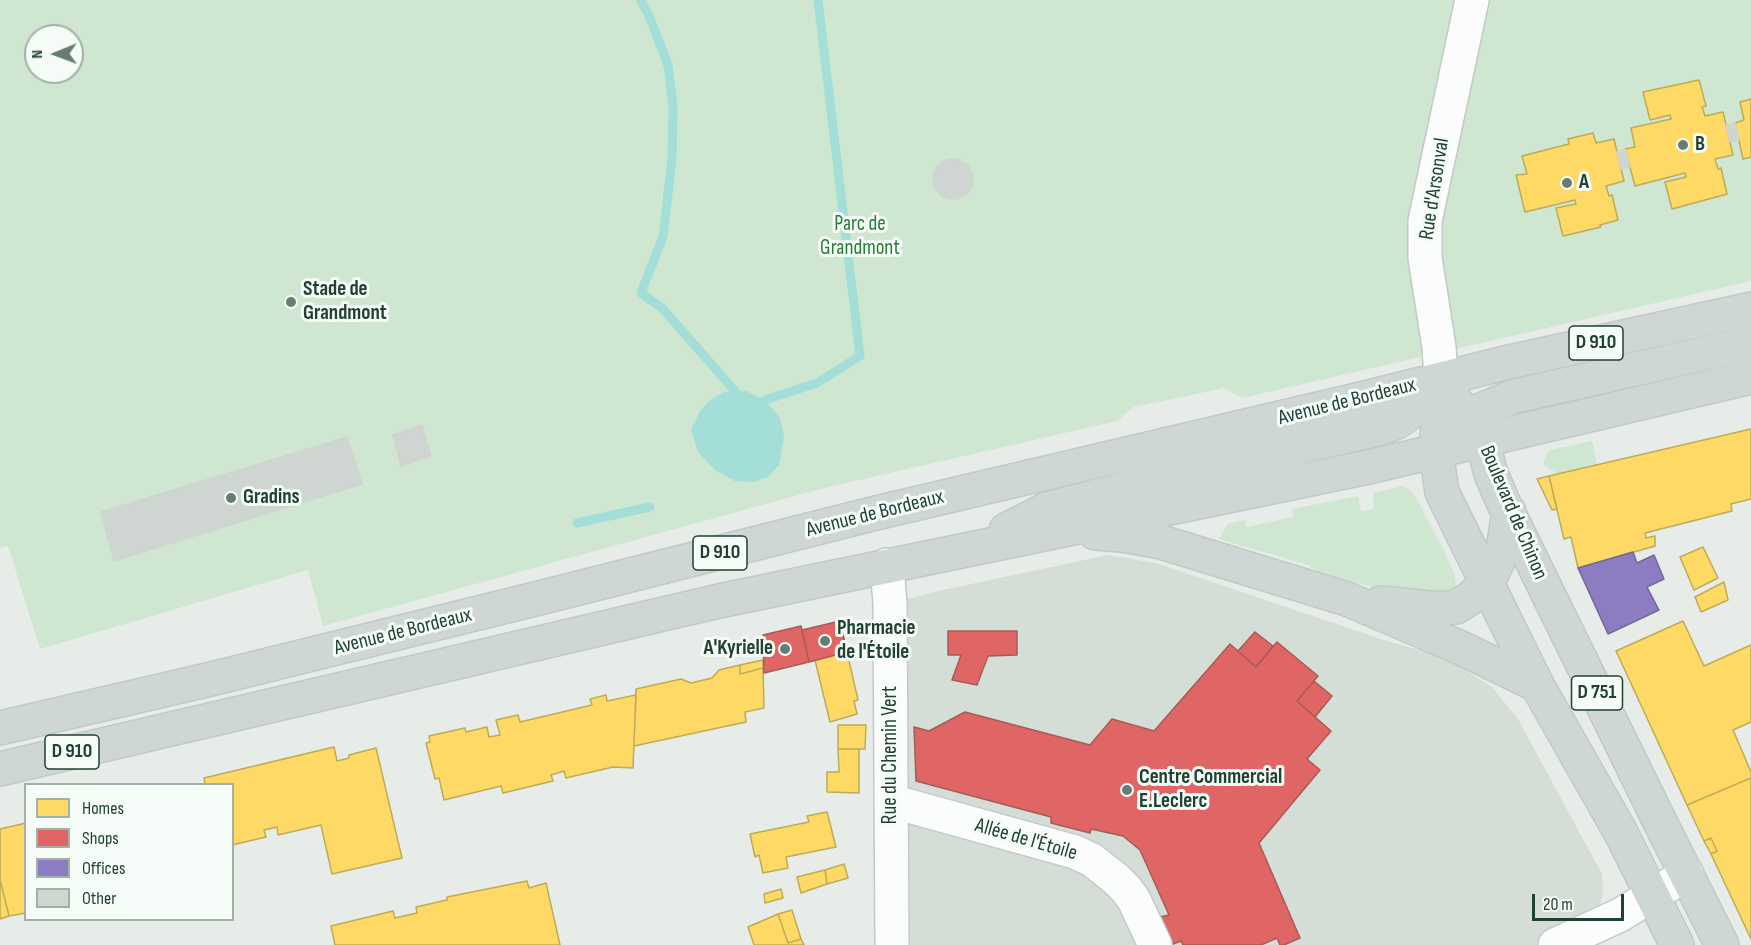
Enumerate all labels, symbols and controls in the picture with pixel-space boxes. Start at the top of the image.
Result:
north arrow [24,24,84,84]
text: N [28,50,47,59]
place label: B [1695,132,1705,158]
street label: Rue d'Arsonval [1415,136,1455,242]
marker: B [1676,138,1690,152]
place label: A [1579,170,1589,196]
marker: A [1560,176,1574,190]
park label: Parc de Grandmont [820,212,900,262]
place label: Stade de Grandmont [303,277,387,327]
marker: Stade de Grandmont [284,295,298,309]
road number: D 910 [1569,326,1623,360]
street label: Avenue de Bordeaux [1276,373,1418,431]
street label: Boulevard de Chinon [1473,442,1553,584]
place label: Gradins [243,485,300,511]
street label: Avenue de Bordeaux [804,485,946,543]
marker: Gradins [224,491,238,505]
road number: D 910 [693,536,747,570]
street label: Avenue de Bordeaux [332,603,474,661]
place label: Pharmacie de l'Étoile [837,616,916,666]
marker: Pharmacie de l'Étoile [818,634,832,648]
place label: A'Kyrielle [704,636,773,662]
marker: A'Kyrielle [778,642,792,656]
road number: D 751 [1572,676,1622,710]
street label: Rue du Chemin Vert [878,686,904,824]
road number: D 910 [45,735,99,769]
place label: Centre Commercial E.Leclerc [1139,765,1282,815]
legend [24,783,234,921]
marker: Centre Commercial E.Leclerc [1120,783,1134,797]
text: Homes [82,798,124,819]
street label: Allée de l'Étoile [972,813,1080,867]
text: Shops [82,828,119,849]
text: Offices [82,858,125,879]
scale bar [1535,882,1626,920]
text: Other [82,888,116,909]
text: 20 m [1543,894,1573,915]

